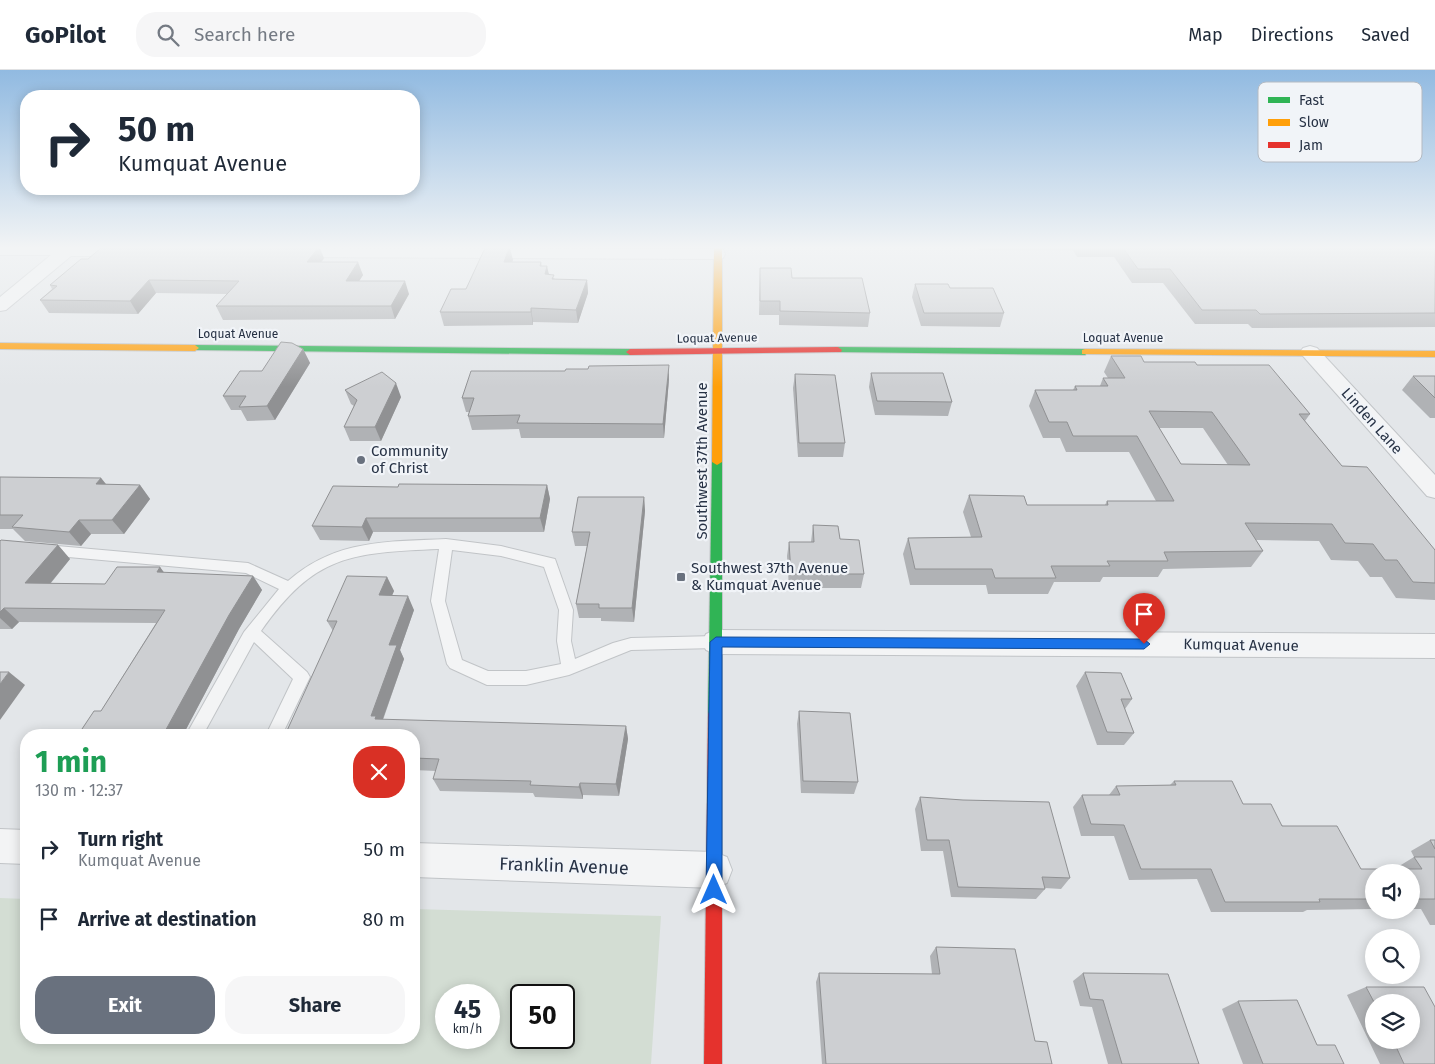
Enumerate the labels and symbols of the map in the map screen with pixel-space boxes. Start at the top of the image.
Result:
legend [1258,82,1422,162]
text: Fast [1299,92,1325,109]
text: Slow [1299,114,1329,131]
text: Jam [1299,137,1323,154]
street label: Loquat Avenue [198,327,278,341]
street label: Loquat Avenue [677,330,757,346]
street label: Loquat Avenue [1083,331,1163,345]
street label: Southwest 37th Avenue [693,382,711,540]
street label: Linden Lane [1338,384,1406,458]
place label: Community of Christ [371,442,449,477]
marker: Community of Christ [355,454,367,466]
place label: Southwest 37th Avenue & Kumquat Avenue [691,559,848,594]
marker: Southwest 37th Avenue & Kumquat Avenue [675,571,687,583]
pin [1123,593,1165,644]
street label: Kumquat Avenue [1183,635,1299,655]
street label: Franklin Avenue [499,853,629,879]
position arrow [687,863,739,915]
speed limit sign: 50 [510,984,575,1049]

